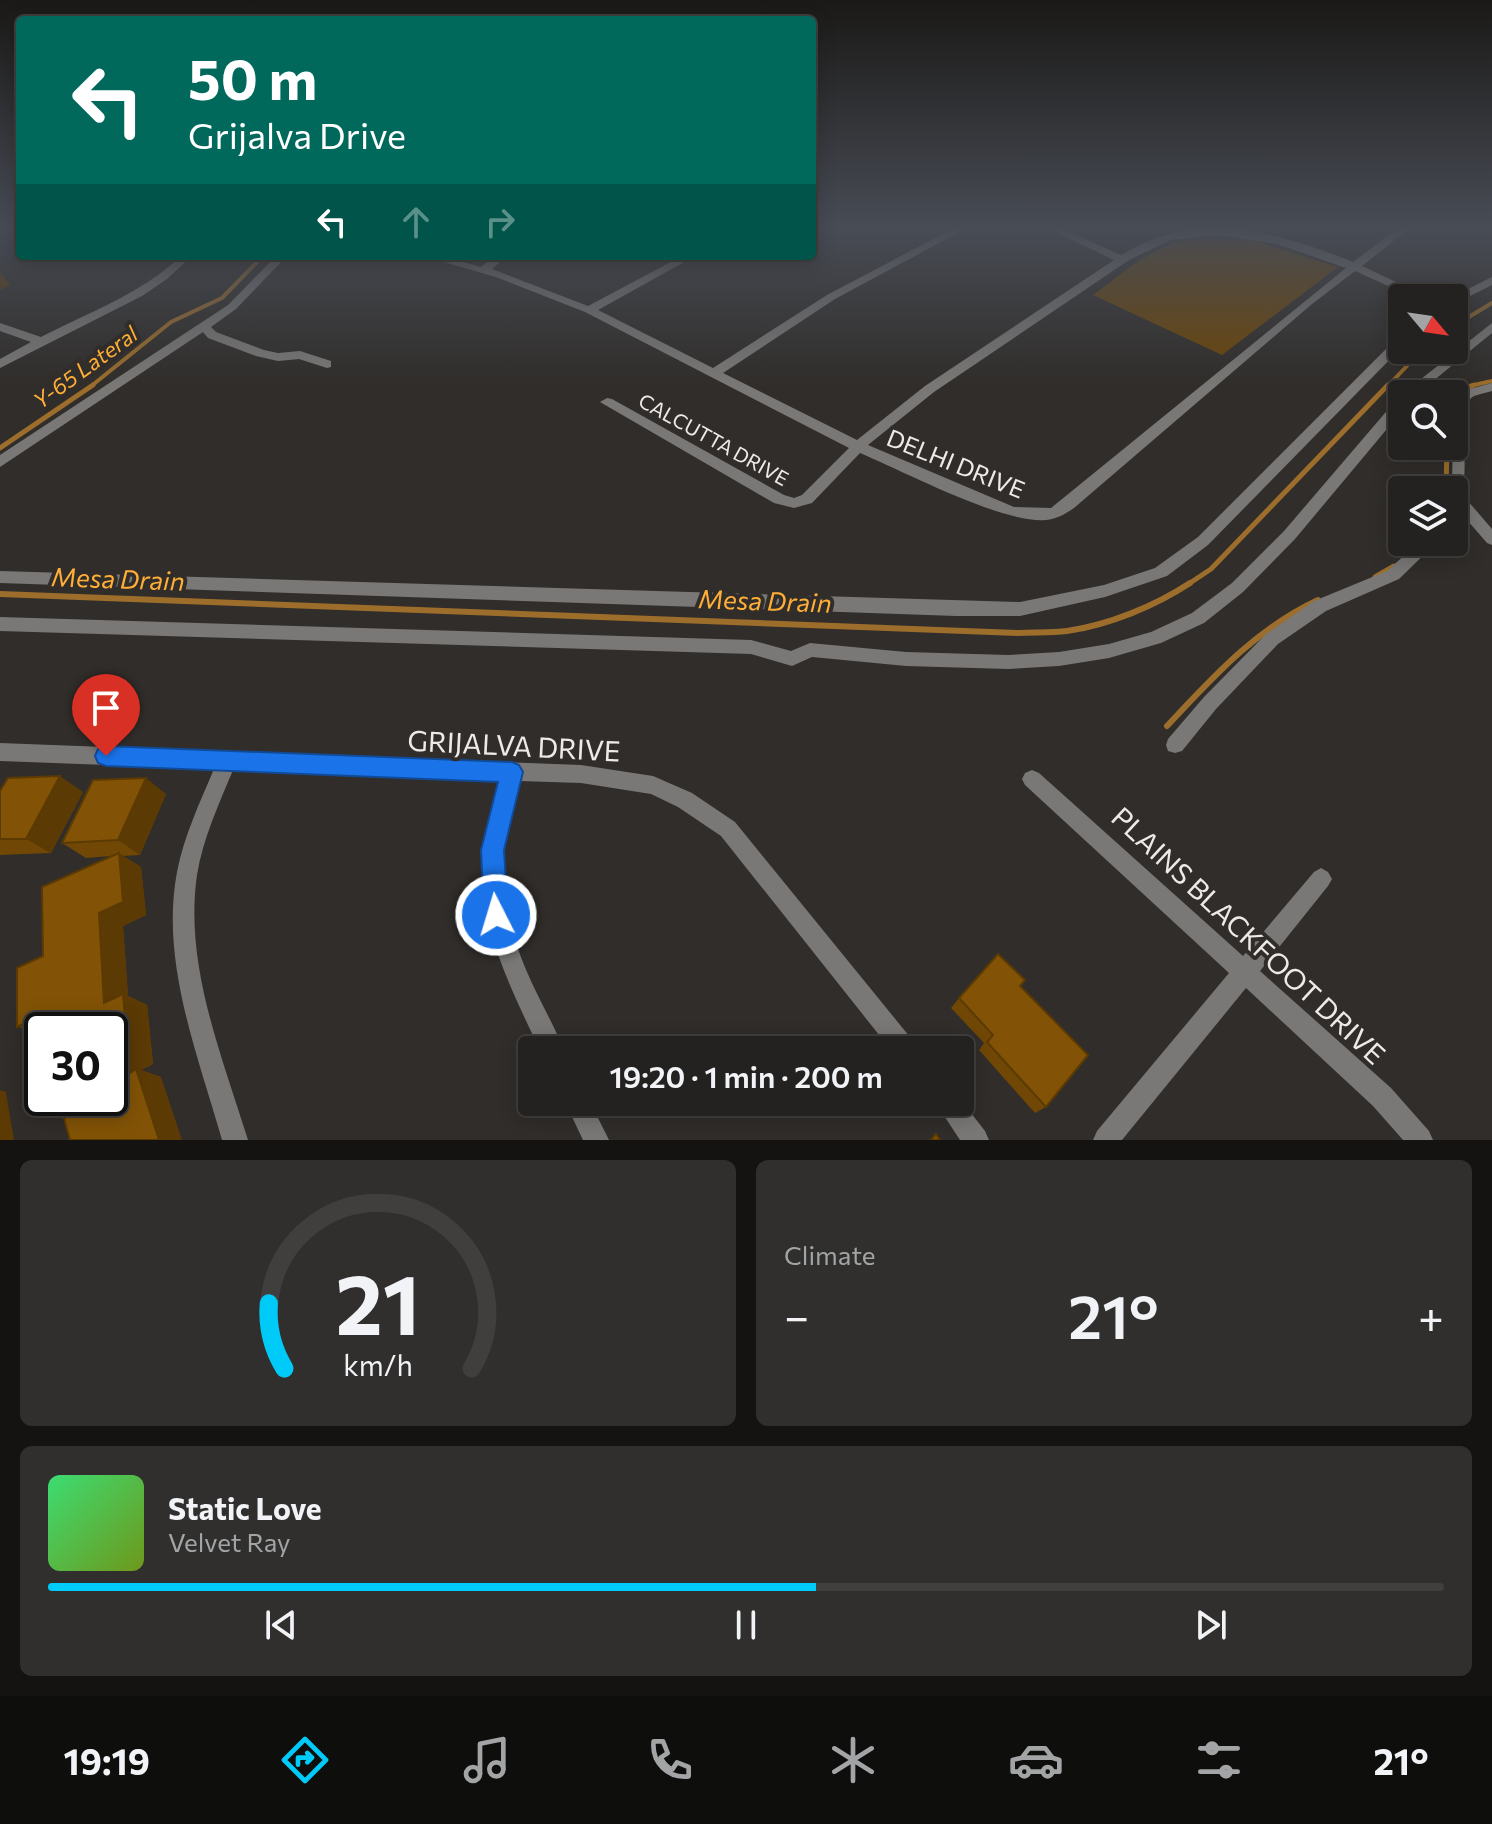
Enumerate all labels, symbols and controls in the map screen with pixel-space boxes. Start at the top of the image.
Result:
text: 50 m [188,43,317,112]
icon: left [56,48,160,152]
text: Grijalva Drive [188,112,406,156]
icon: left [310,200,354,244]
icon: ahead [394,200,438,244]
icon: right [478,200,522,244]
north arrow [1388,284,1468,364]
map controls [1388,284,1468,556]
water label: Y-65 Lateral [27,320,143,414]
button: search [1388,380,1468,460]
street label: CALCUTTA DRIVE [635,388,793,490]
street label: DELHI DRIVE [883,422,1029,504]
button: layers [1388,476,1468,556]
water label: Mesa Drain [51,560,185,596]
water label: Mesa Drain [698,582,832,618]
pin [72,674,140,756]
icon: arrive [84,686,128,730]
street label: GRIJALVA DRIVE [407,722,621,768]
street label: PLAINS BLACKFOOT DRIVE [1105,799,1393,1071]
position arrow [454,873,538,957]
speed limit sign: 30 [24,1012,128,1116]
text: 19:20 · 1 min · 200 m [609,1057,883,1094]
text: Climate [784,1239,876,1270]
text: 21 [336,1250,420,1352]
text: 21° [1068,1278,1159,1351]
text: − [784,1288,809,1342]
text: + [1418,1288,1444,1342]
text: km/h [343,1347,413,1382]
text: Static Love [168,1489,322,1526]
text: Velvet Ray [168,1526,291,1557]
icon: previous [259,1603,303,1647]
icon: pause [724,1603,768,1647]
icon: next [1189,1603,1233,1647]
icon: directions [277,1732,333,1788]
icon: music [459,1732,515,1788]
icon: phone [642,1732,698,1788]
icon: climate [825,1732,881,1788]
icon: car [1008,1732,1064,1788]
icon: filters [1191,1732,1247,1788]
text: 19:19 [63,1738,150,1782]
text: 21° [1373,1738,1429,1782]

